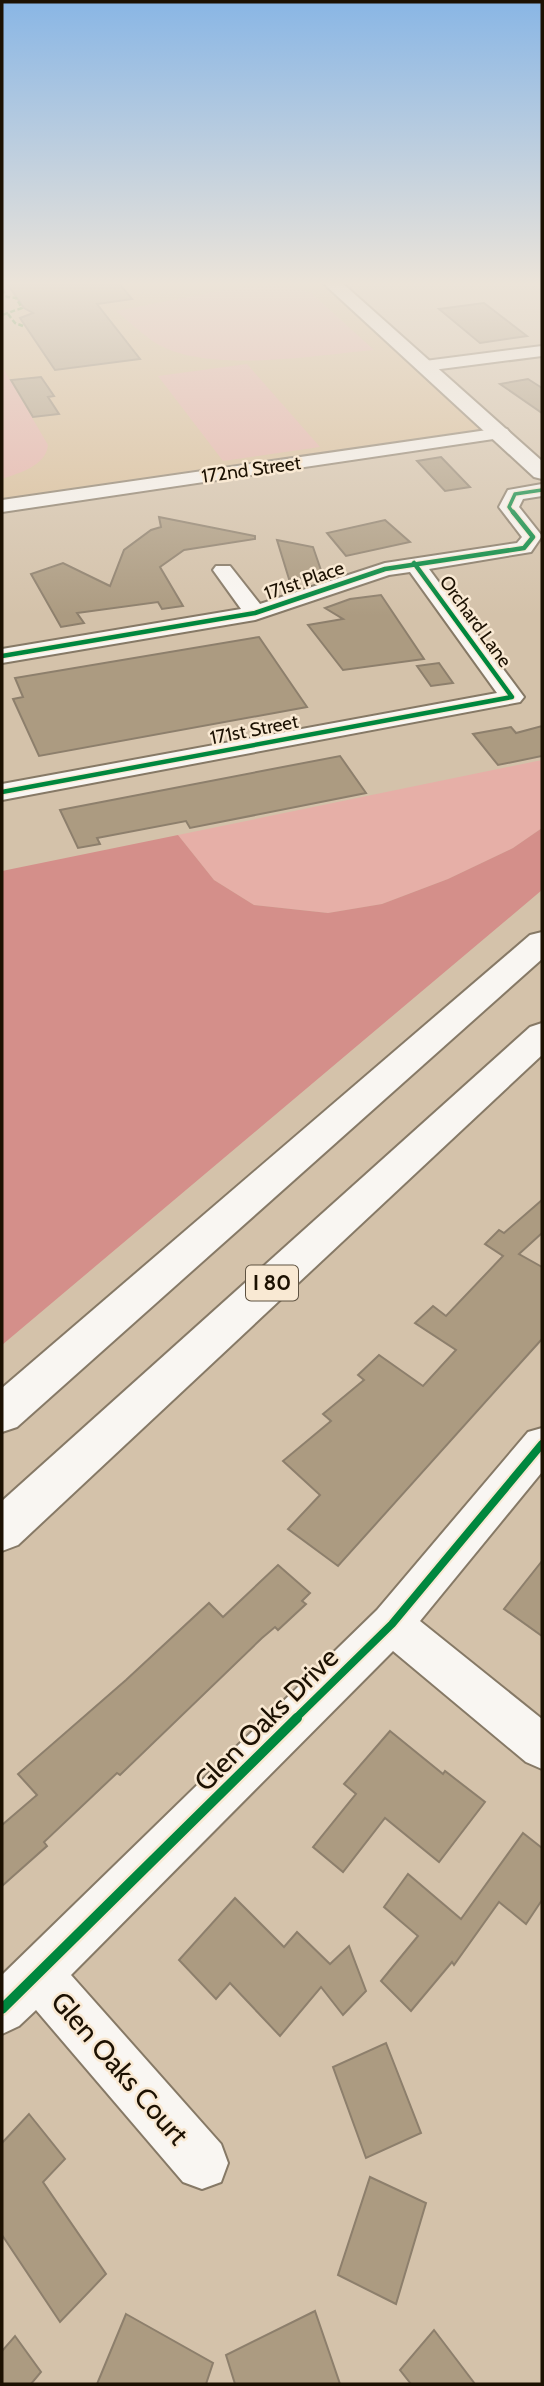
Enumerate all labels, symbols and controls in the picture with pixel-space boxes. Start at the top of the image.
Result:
street label: 172nd Street [200,451,303,488]
street label: 171st Place [261,556,347,605]
street label: Orchard Lane [435,571,517,672]
street label: 171st Street [208,710,301,749]
road number: I 80 [246,1266,298,1300]
street label: Glen Oaks Drive [187,1640,345,1798]
street label: Glen Oaks Court [44,1984,196,2152]

